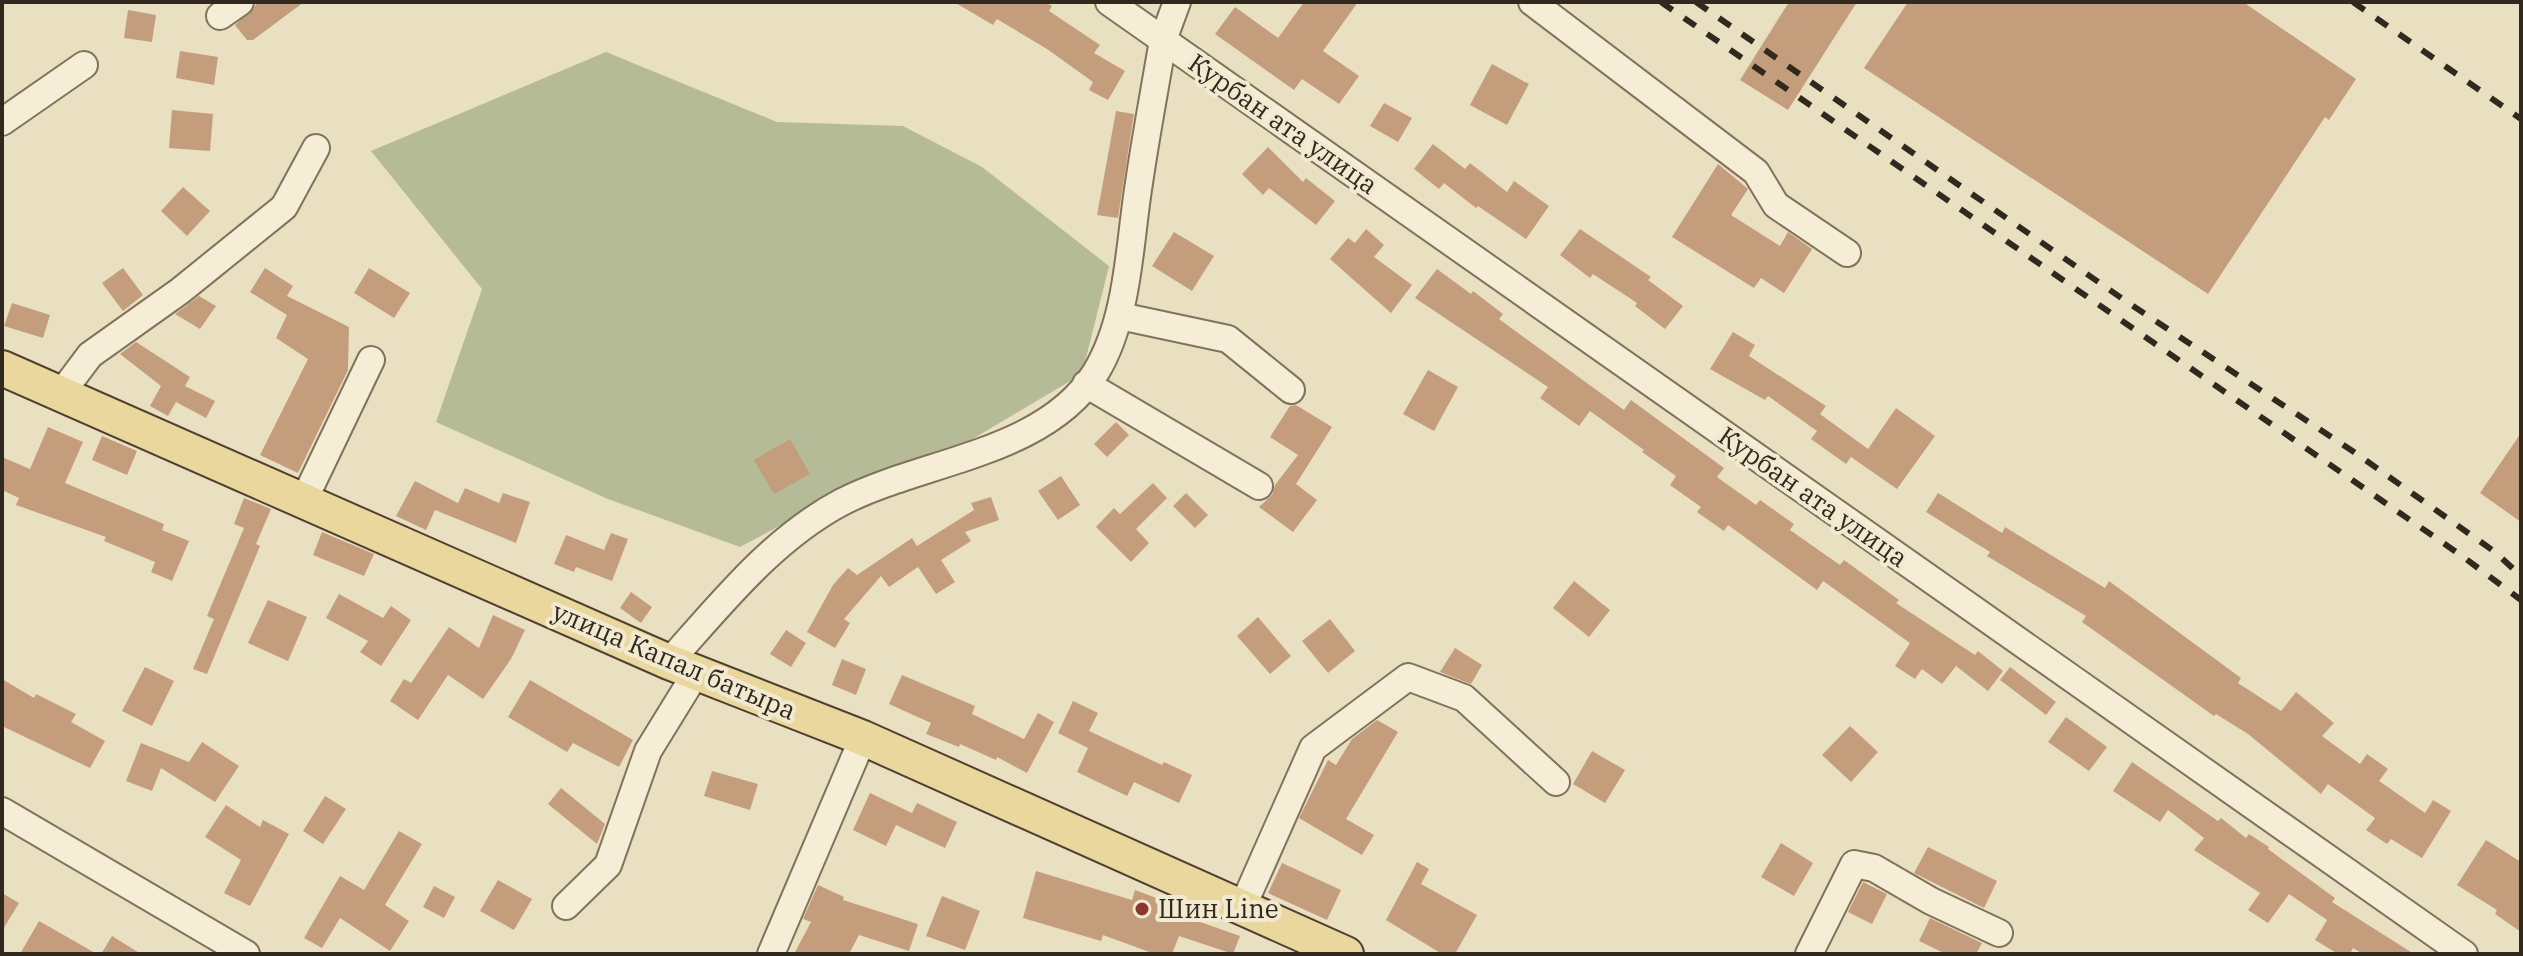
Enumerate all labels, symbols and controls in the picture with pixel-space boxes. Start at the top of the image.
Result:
street label: Курбан ата улица [1182,45,1385,201]
street label: Курбан ата улица [1712,418,1915,574]
street label: улица Капал батыра [547,593,801,727]
place label: Шин Line [1158,891,1279,925]
marker: Шин Line [1133,900,1151,918]

